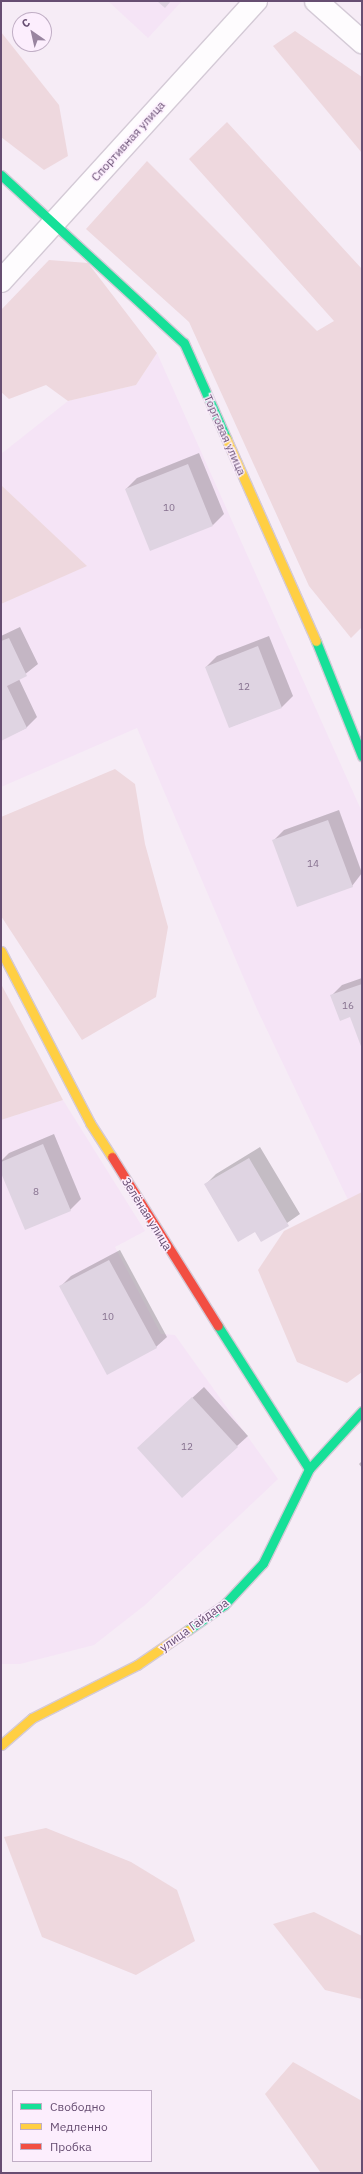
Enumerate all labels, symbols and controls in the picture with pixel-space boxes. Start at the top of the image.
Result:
north arrow [12,12,52,52]
text: С [19,15,33,31]
street label: Спортивная улица [88,98,168,184]
street label: Торговая улица [201,392,249,478]
house number: 10 [163,502,175,514]
house number: 12 [238,681,250,693]
house number: 14 [307,858,319,870]
house number: 16 [342,1000,354,1012]
street label: Зелёная улица [119,1175,175,1253]
house number: 8 [33,1186,39,1198]
house number: 10 [102,1311,114,1323]
house number: 12 [181,1441,193,1453]
street label: улица Гайдара [157,1595,231,1655]
legend [12,2090,152,2162]
text: Свободно [50,2099,105,2114]
text: Медленно [50,2119,108,2134]
text: Пробка [50,2139,92,2154]

